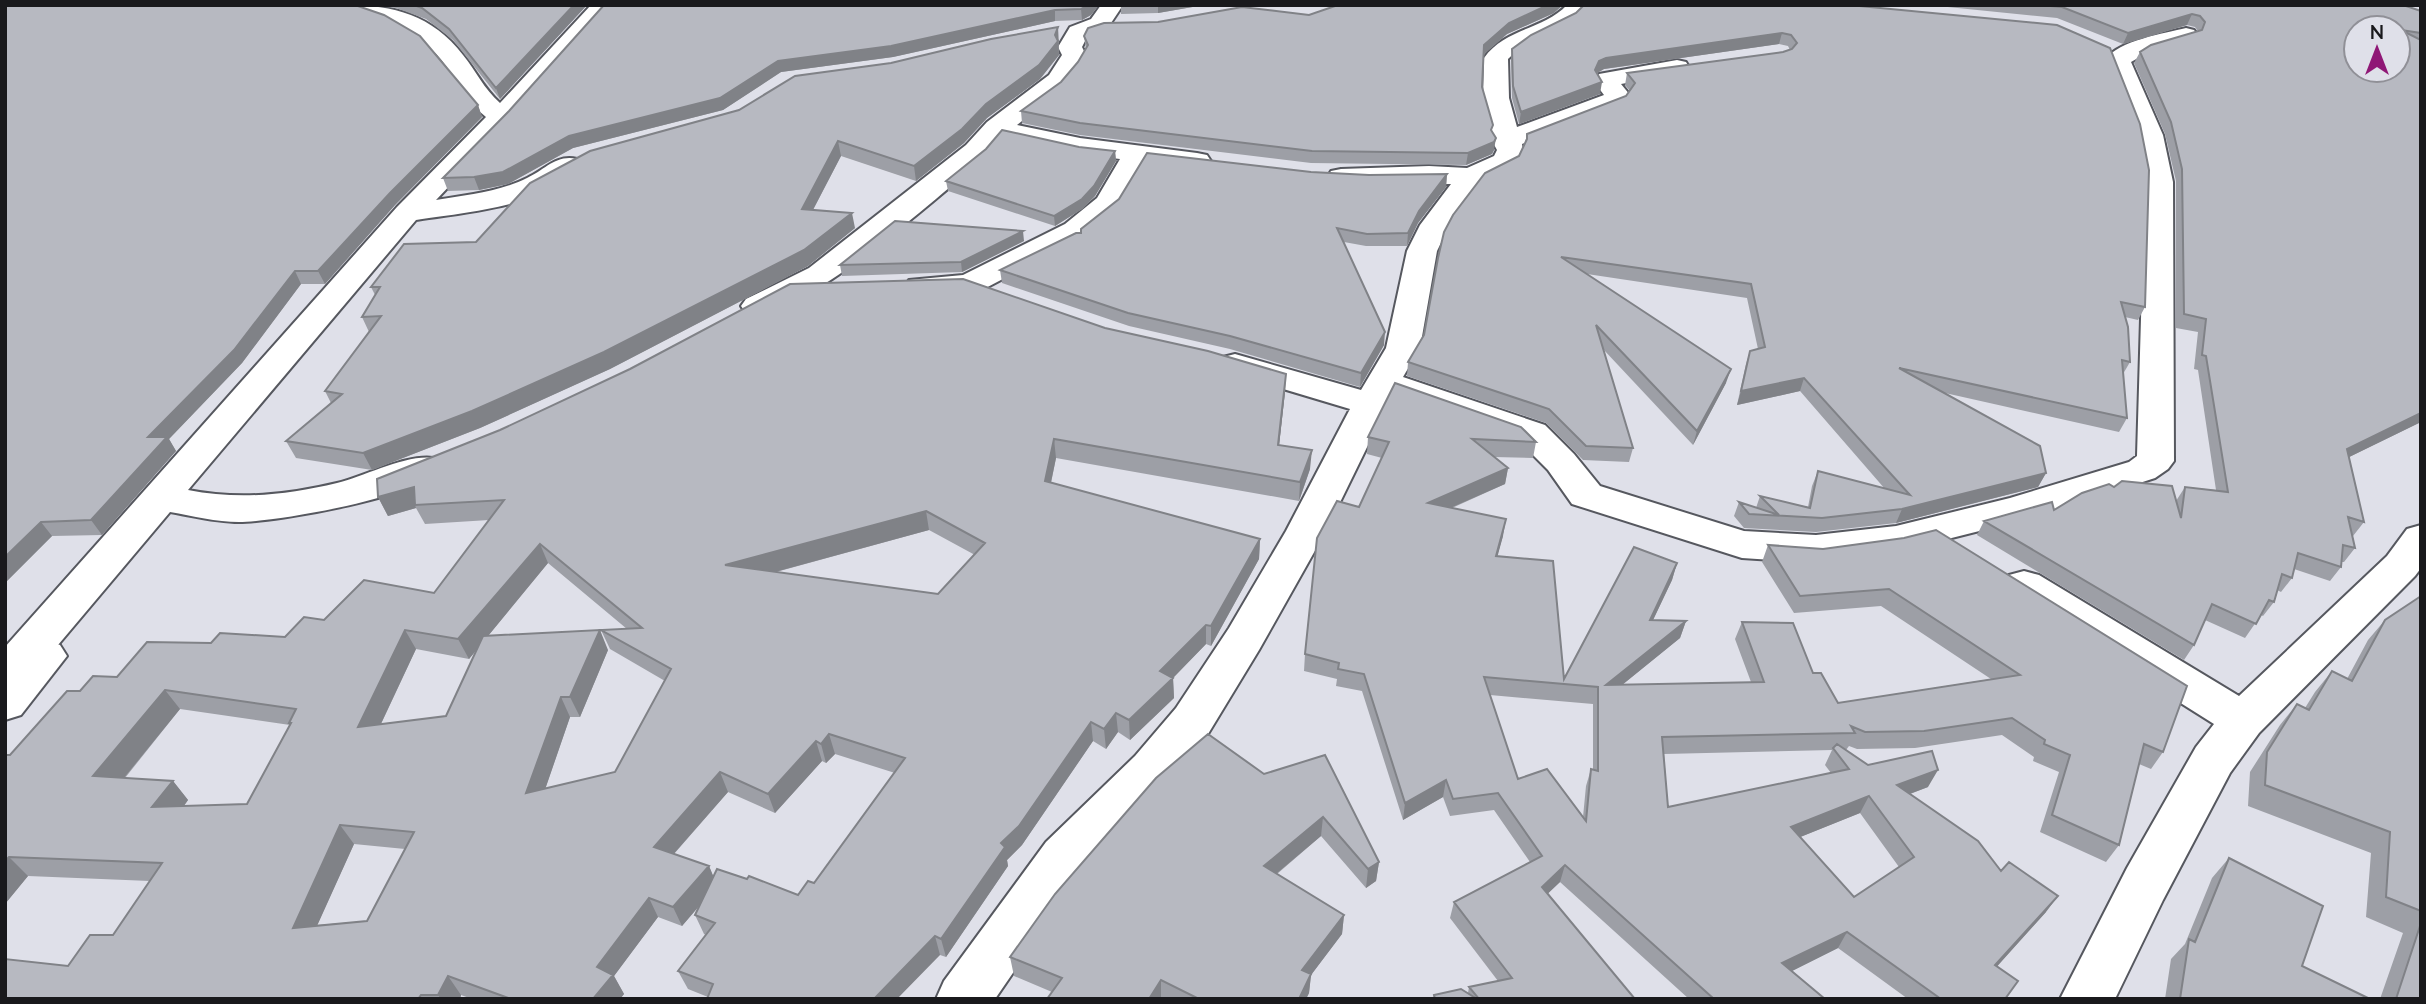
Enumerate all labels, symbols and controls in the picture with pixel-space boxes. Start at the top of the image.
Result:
north arrow [2342,14,2412,84]
text: N [2370,20,2384,44]

